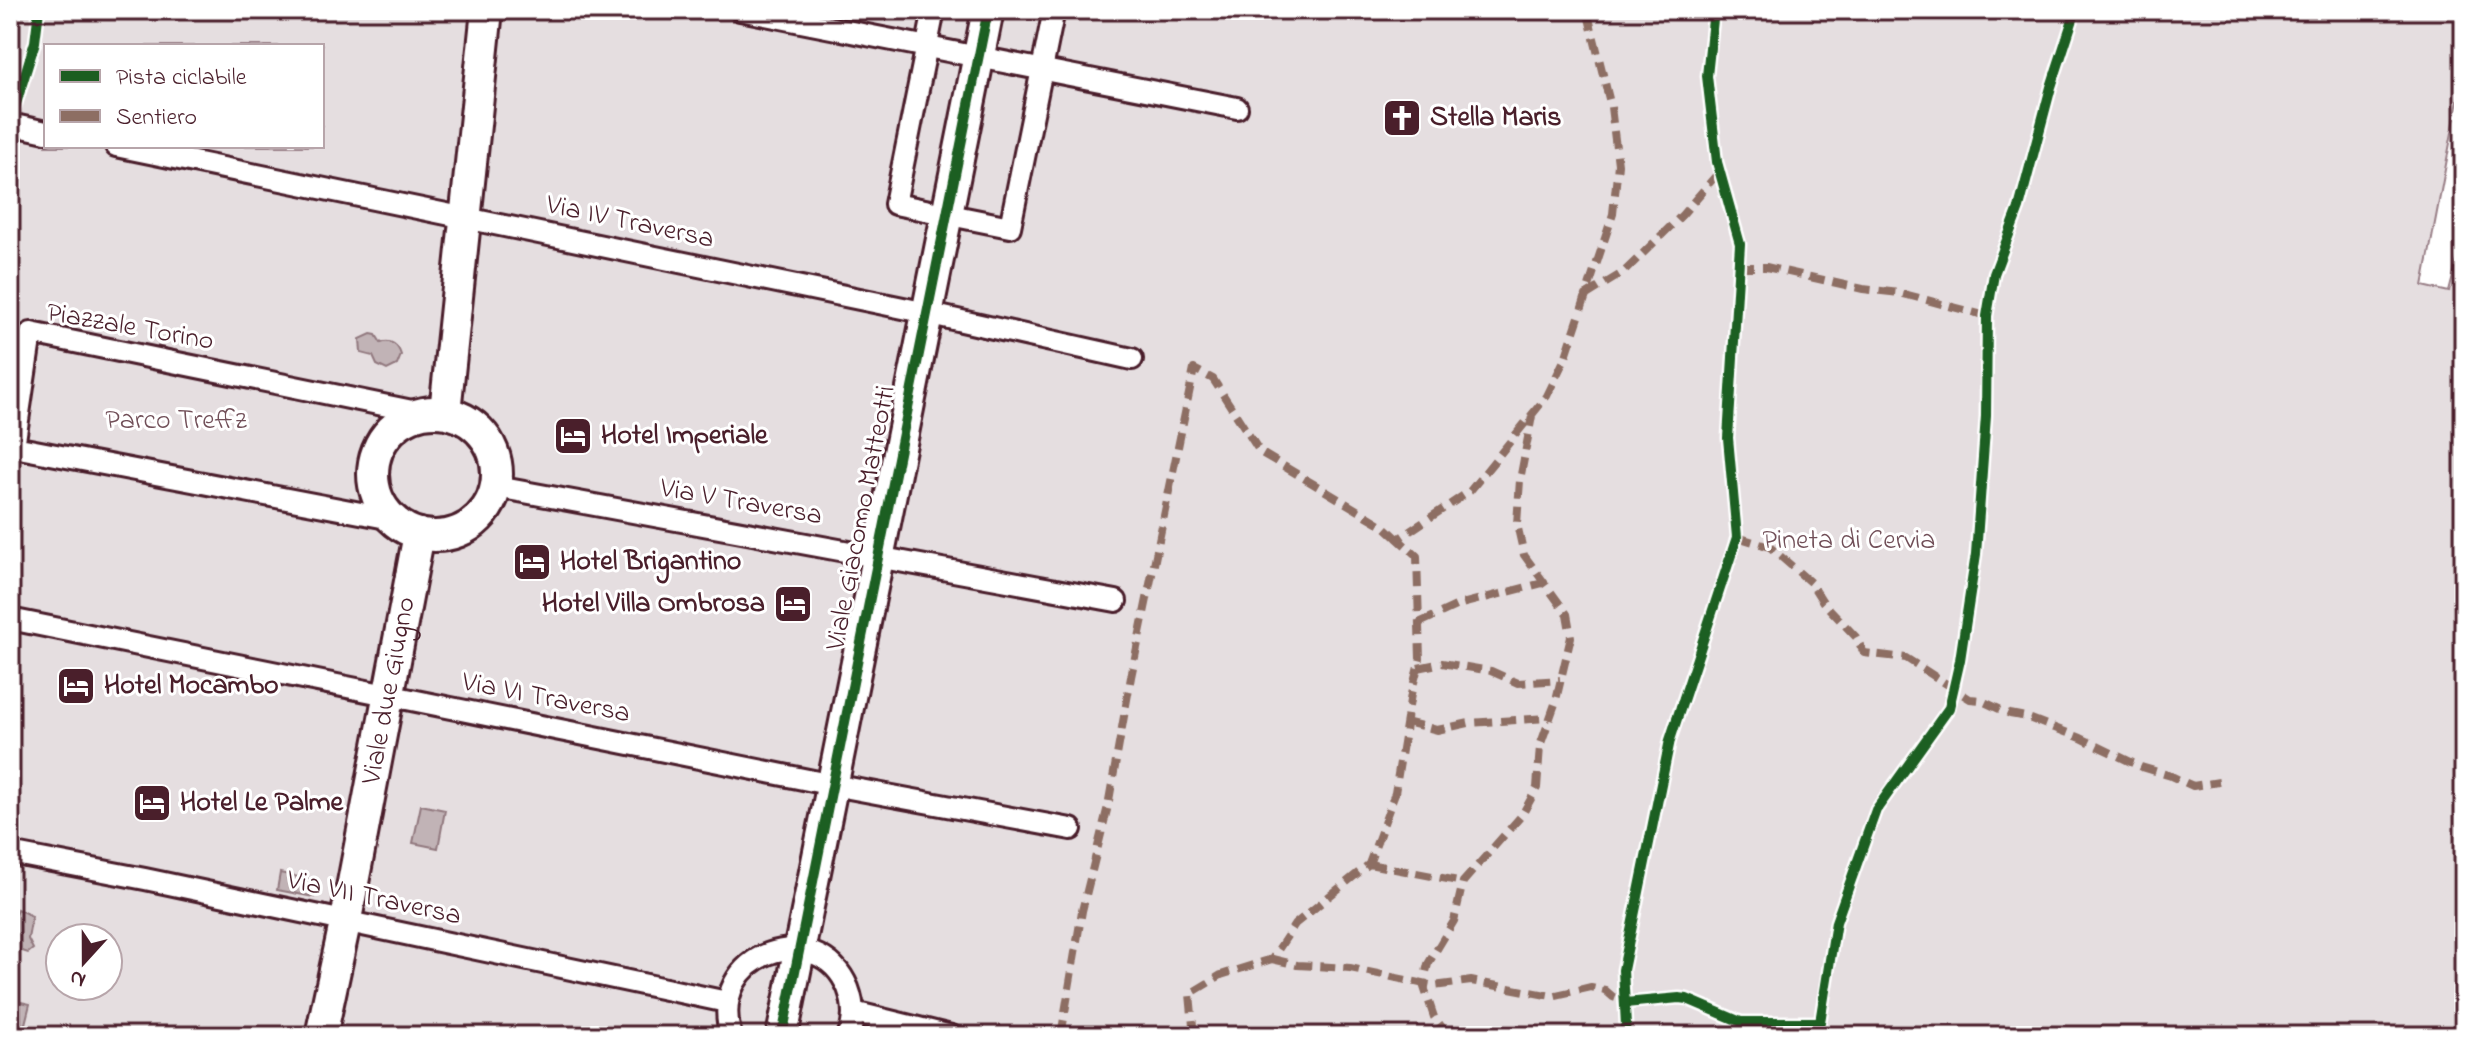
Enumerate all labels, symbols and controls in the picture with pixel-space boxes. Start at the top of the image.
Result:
legend [44,44,324,148]
text: Pista ciclabile [116,61,247,96]
church icon: Stella Maris [1381,97,1423,139]
place label: Stella Maris [1430,98,1562,139]
text: Sentiero [116,101,197,136]
street label: Via IV Traversa [541,185,718,261]
street label: Piazzale Torino [43,293,217,363]
street label: Viale Giacomo Matteotti [816,382,908,655]
park label: Parco Treffz [105,401,247,442]
hotel icon: Hotel Imperiale [552,415,594,457]
place label: Hotel Imperiale [601,416,769,457]
street label: Via V Traversa [656,468,825,537]
park label: Pineta di Cervia [1763,521,1935,562]
hotel icon: Hotel Brigantino [511,541,553,583]
place label: Hotel Brigantino [560,542,741,584]
hotel icon: Hotel Villa Ombrosa [772,583,814,625]
place label: Hotel Villa Ombrosa [542,584,765,625]
street label: Viale due Giugno [351,594,427,789]
street label: Via VI Traversa [457,662,634,735]
hotel icon: Hotel Mocambo [55,665,97,707]
place label: Hotel Mocambo [104,666,279,707]
hotel icon: Hotel Le Palme [131,782,173,824]
place label: Hotel Le Palme [180,783,344,824]
street label: Via VII Traversa [282,860,465,937]
north arrow [44,922,124,1002]
text: N [65,960,91,995]

